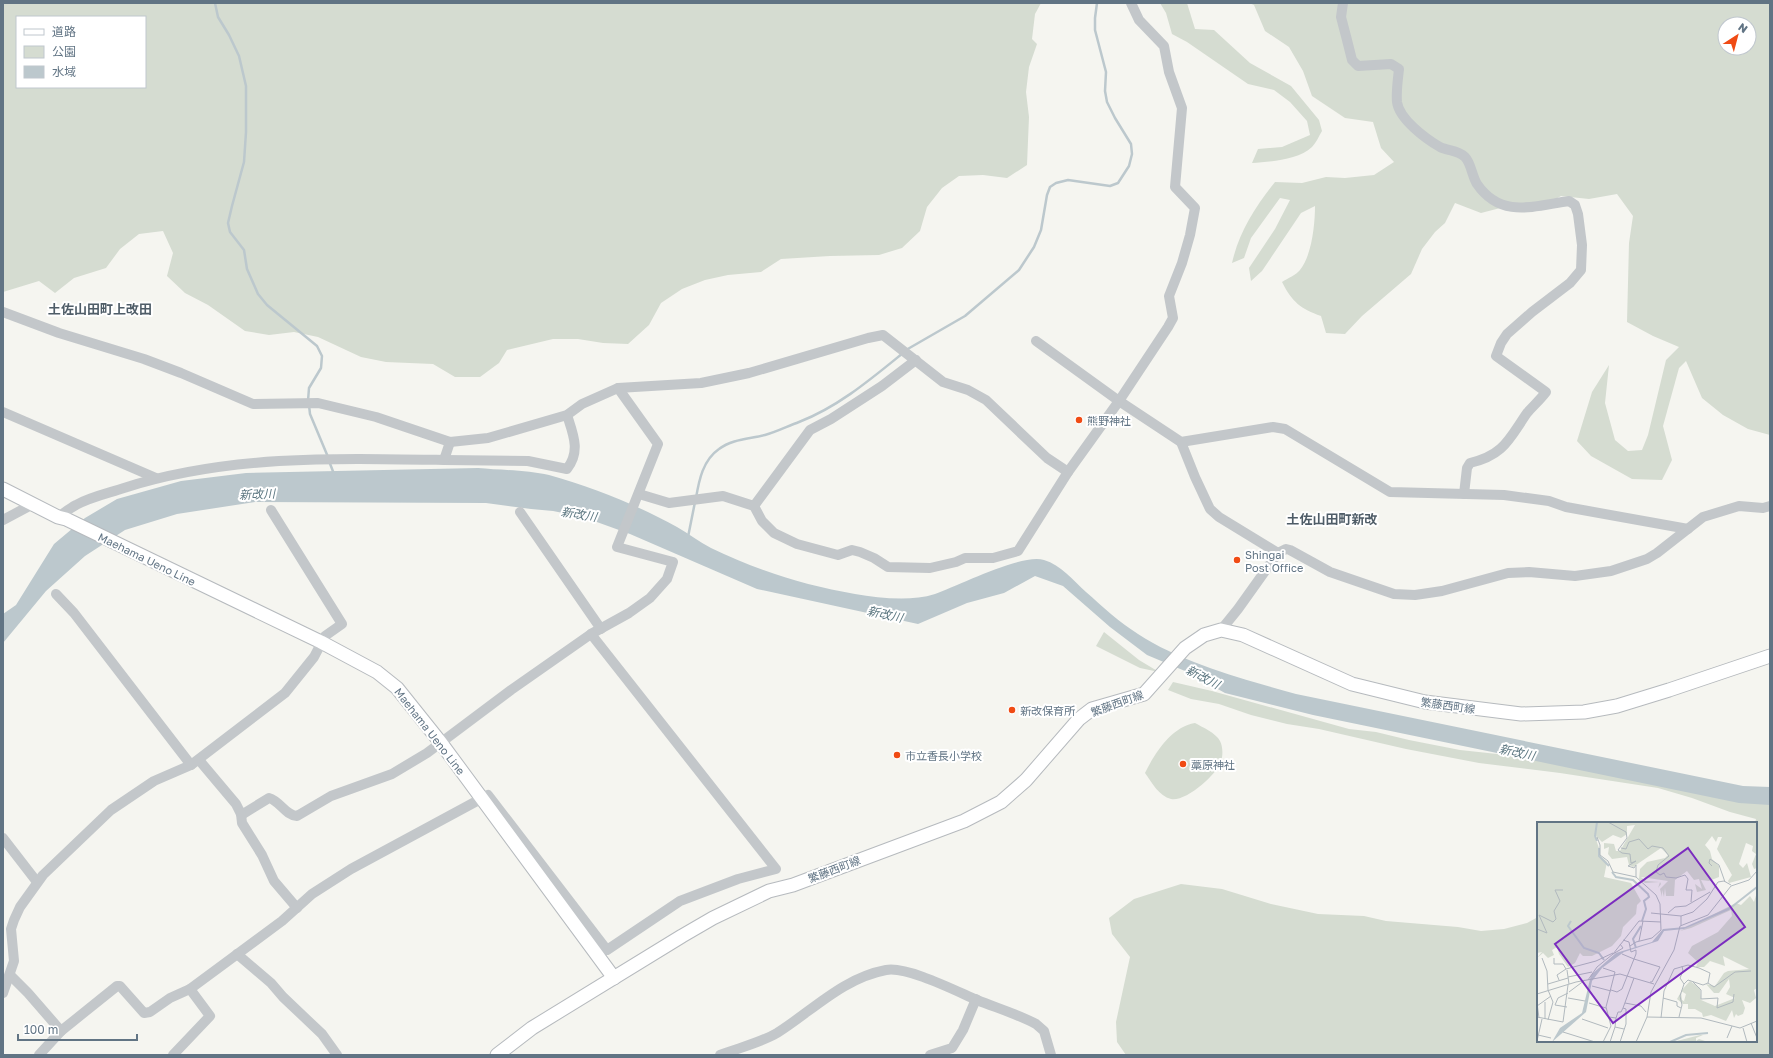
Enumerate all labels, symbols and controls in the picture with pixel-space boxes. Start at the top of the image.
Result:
legend [16,16,146,88]
north arrow [1717,16,1757,56]
text: N [1736,20,1750,35]
text: 道路 [52,24,76,39]
text: 公園 [52,44,76,59]
text: 水域 [52,64,76,79]
district label: 土佐山田町上改田 [48,301,152,317]
place label: 熊野神社 [1087,414,1131,427]
marker: 熊野神社 [1074,415,1084,425]
water label: 新改川 [239,486,277,502]
water label: 新改川 [560,504,600,525]
district label: 土佐山田町新改 [1286,511,1378,527]
street label: Maehama Ueno Line [96,530,198,588]
place label: Shingai Post Office [1245,548,1303,574]
marker: Shingai Post Office [1232,555,1242,565]
water label: 新改川 [866,603,906,625]
water label: 新改川 [1184,662,1224,693]
street label: Maehama Ueno Line [392,685,468,777]
street label: 繁藤西町線 [1089,687,1145,719]
street label: 繁藤西町線 [1420,695,1476,715]
place label: 新改保育所 [1020,704,1076,717]
marker: 新改保育所 [1007,705,1017,715]
water label: 新改川 [1498,741,1538,763]
place label: 市立香長小学校 [905,749,982,762]
marker: 市立香長小学校 [892,750,902,760]
place label: 藁原神社 [1191,758,1235,771]
marker: 藁原神社 [1178,759,1188,769]
inset map [1537,822,1757,1042]
street label: 繁藤西町線 [806,853,862,885]
scale bar [18,1016,137,1042]
text: 100 m [24,1022,58,1037]

